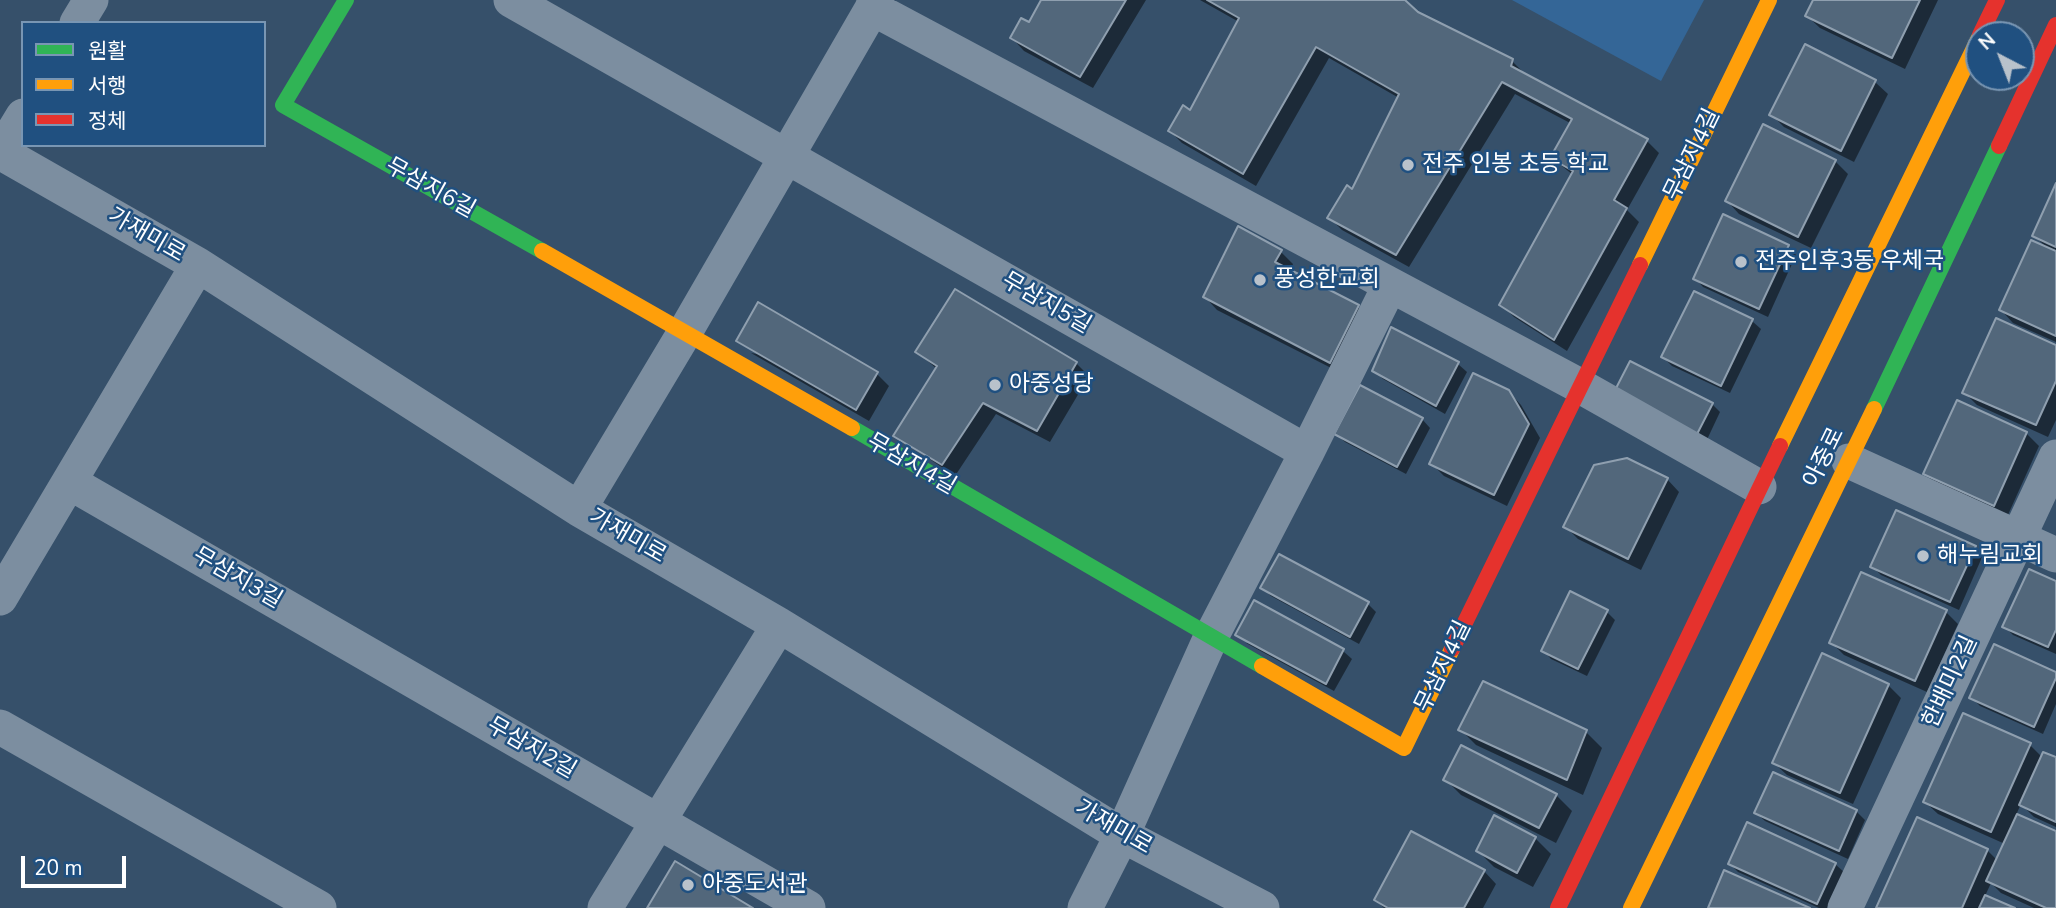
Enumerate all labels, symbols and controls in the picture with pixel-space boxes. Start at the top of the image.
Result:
legend [21,21,266,147]
north arrow [1965,21,2035,91]
text: N [1973,27,2001,56]
text: 원활 [88,37,127,65]
text: 서행 [88,72,127,100]
street label: 무삼지4길 [1659,105,1727,205]
text: 정체 [88,107,127,135]
place label: 전주 인봉 초등 학교 [1422,151,1609,179]
street label: 무삼지6길 [380,153,480,225]
marker: 전주 인봉 초등 학교 [1400,157,1416,173]
street label: 가재미로 [102,203,190,269]
place label: 전주인후3동 우체국 [1755,248,1944,276]
marker: 전주인후3동 우체국 [1733,254,1749,270]
place label: 풍성한교회 [1274,266,1380,294]
street label: 무삼지5길 [996,267,1096,341]
marker: 풍성한교회 [1252,272,1268,288]
place label: 아중성당 [1009,371,1094,399]
marker: 아중성당 [987,377,1003,393]
street label: 아중로 [1799,423,1851,493]
street label: 무삼지4길 [861,428,961,502]
street label: 가재미로 [583,504,671,570]
street label: 무삼지3길 [187,542,287,616]
place label: 해누림교회 [1937,542,2043,570]
marker: 해누림교회 [1915,548,1931,564]
street label: 무삼지4길 [1410,617,1478,717]
street label: 한배미2길 [1918,632,1984,732]
street label: 무삼지2길 [481,712,581,786]
street label: 가재미로 [1069,795,1157,861]
scale bar [24,842,130,886]
text: 20 m [34,854,83,882]
place label: 아중도서관 [702,871,808,899]
marker: 아중도서관 [680,877,696,893]

